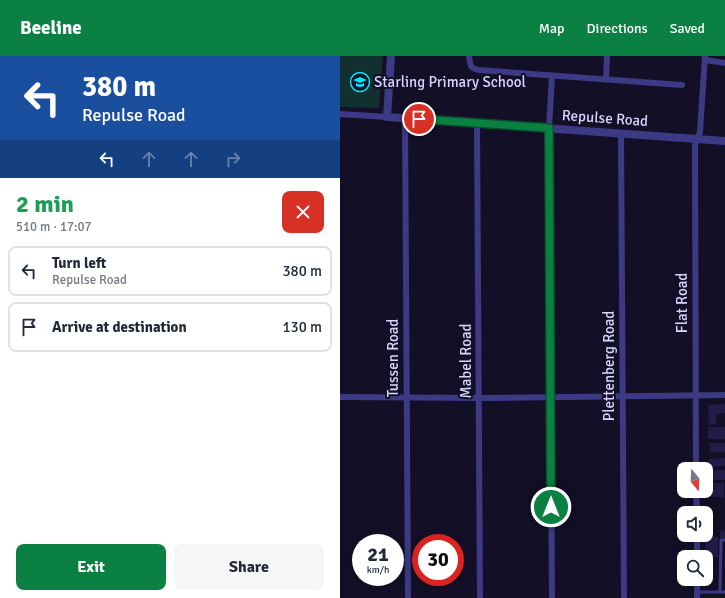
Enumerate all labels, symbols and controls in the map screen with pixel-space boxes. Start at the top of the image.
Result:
text: Beeline [20,16,82,40]
text: Map [539,20,565,37]
text: Directions [587,20,648,37]
text: Saved [670,20,705,37]
text: 380 m [82,70,156,104]
school or university icon: Starling Primary School [349,71,371,93]
icon: left [16,72,68,124]
place label: Starling Primary School [374,73,526,91]
pin [402,102,436,136]
text: Repulse Road [82,104,186,126]
street label: Repulse Road [561,106,649,130]
icon: arrive [408,108,430,130]
icon: left [96,148,118,170]
icon: ahead [138,148,160,170]
icon: ahead [180,148,202,170]
icon: right [222,148,244,170]
text: 2 min [16,189,74,219]
button: close [282,191,324,233]
text: 510 m · 17:07 [16,219,92,235]
text: Turn left [52,254,106,272]
icon: left [18,260,40,282]
text: 380 m [282,262,322,280]
text: Repulse Road [52,272,127,288]
street label: Flat Road [673,273,691,333]
street label: Plettenberg Road [600,311,618,421]
icon: arrive [18,316,40,338]
text: Arrive at destination [52,318,187,336]
text: 130 m [282,318,322,336]
street label: Tussen Road [384,319,402,397]
street label: Mabel Road [457,323,475,398]
north arrow [677,462,713,498]
map controls [677,462,713,586]
position arrow [530,486,572,528]
button: sound [677,506,713,542]
speed limit sign: 30 [412,534,464,586]
text: 21 [367,542,389,567]
button: Exit [16,544,166,590]
button: Share [174,544,324,590]
button: search [677,550,713,586]
text: km/h [367,564,389,576]

